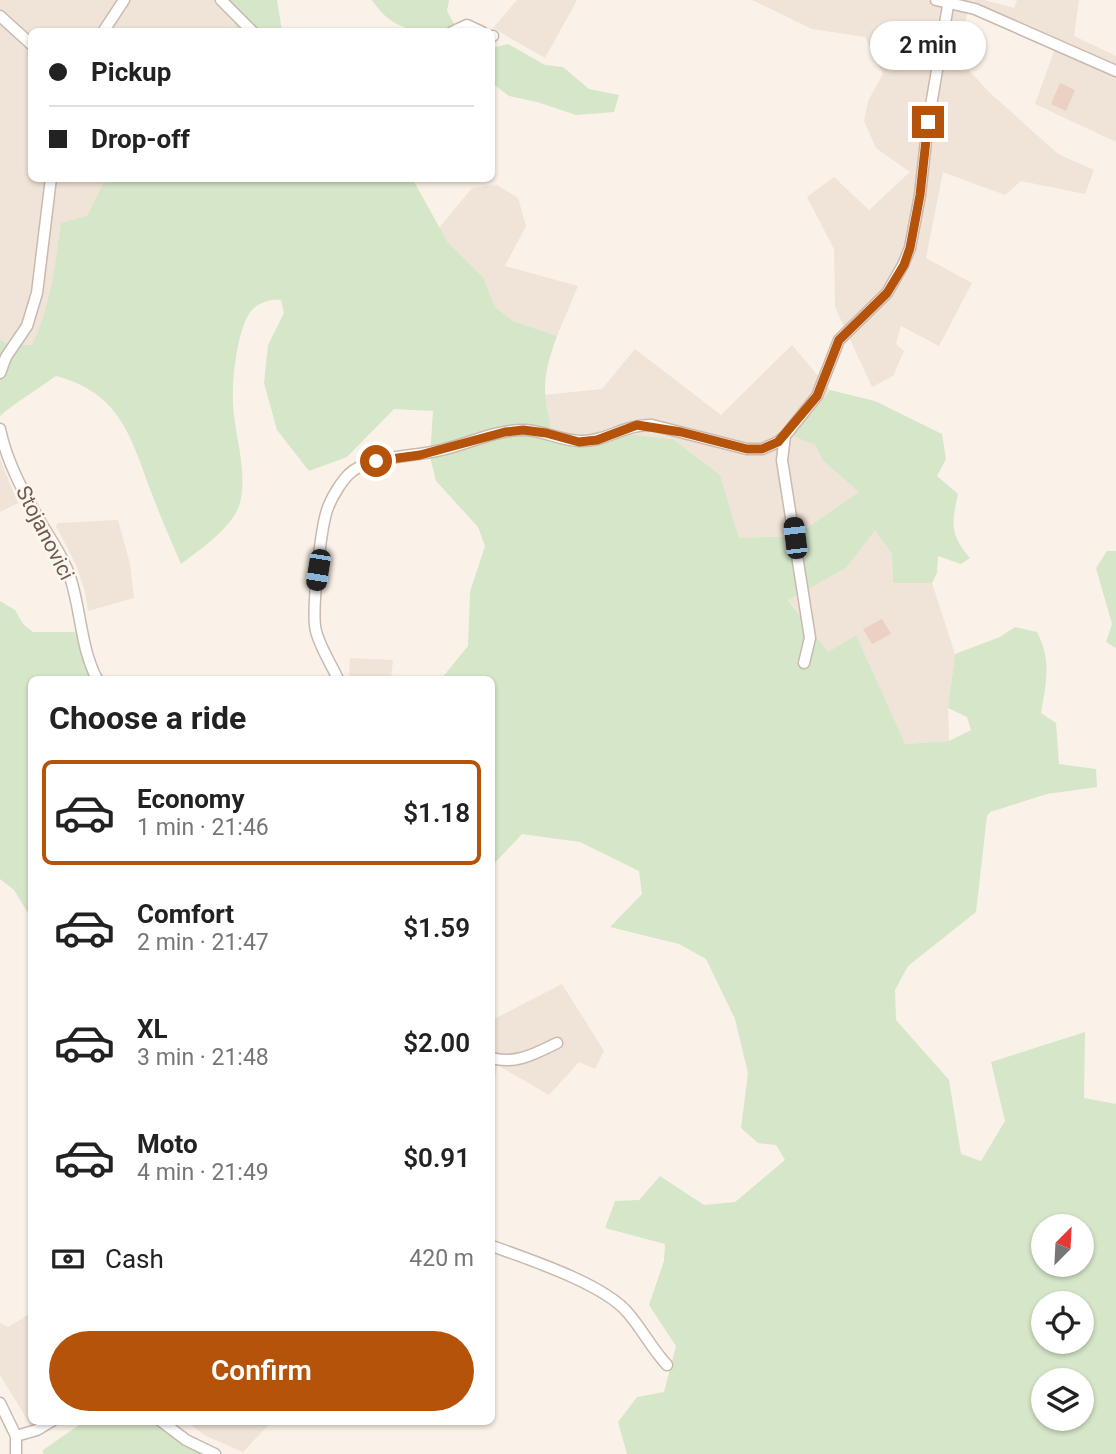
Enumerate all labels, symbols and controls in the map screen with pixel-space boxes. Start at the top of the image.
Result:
callout: 2 min [870,20,986,69]
text: 2 min [899,32,957,59]
text: Pickup [91,57,171,87]
route end [912,106,944,138]
text: Drop-off [91,124,190,154]
route start [360,445,392,477]
street label: Stojanovici [11,482,79,584]
car [783,516,808,560]
car [305,548,332,592]
text: Choose a ride [49,699,246,737]
icon: car [53,781,116,844]
text: Economy [137,784,244,814]
text: $1.18 [403,798,470,828]
text: 1 min · 21:46 [137,814,269,841]
icon: car [53,896,116,959]
text: Comfort [137,899,234,929]
text: $1.59 [403,913,470,943]
text: 2 min · 21:47 [137,929,269,956]
icon: car [53,1011,116,1074]
text: XL [137,1014,168,1044]
text: $2.00 [403,1028,470,1058]
text: 3 min · 21:48 [137,1044,269,1071]
icon: car [53,1126,116,1189]
text: Moto [137,1129,198,1159]
text: $0.91 [403,1143,470,1173]
text: 4 min · 21:49 [137,1159,269,1186]
north arrow [1031,1214,1094,1278]
map controls [1031,1214,1094,1431]
icon: cash [49,1240,87,1278]
text: Cash [105,1244,164,1274]
text: 420 m [409,1245,474,1272]
button: locate [1031,1291,1094,1354]
button: Confirm [49,1331,474,1411]
button: layers [1031,1368,1094,1431]

